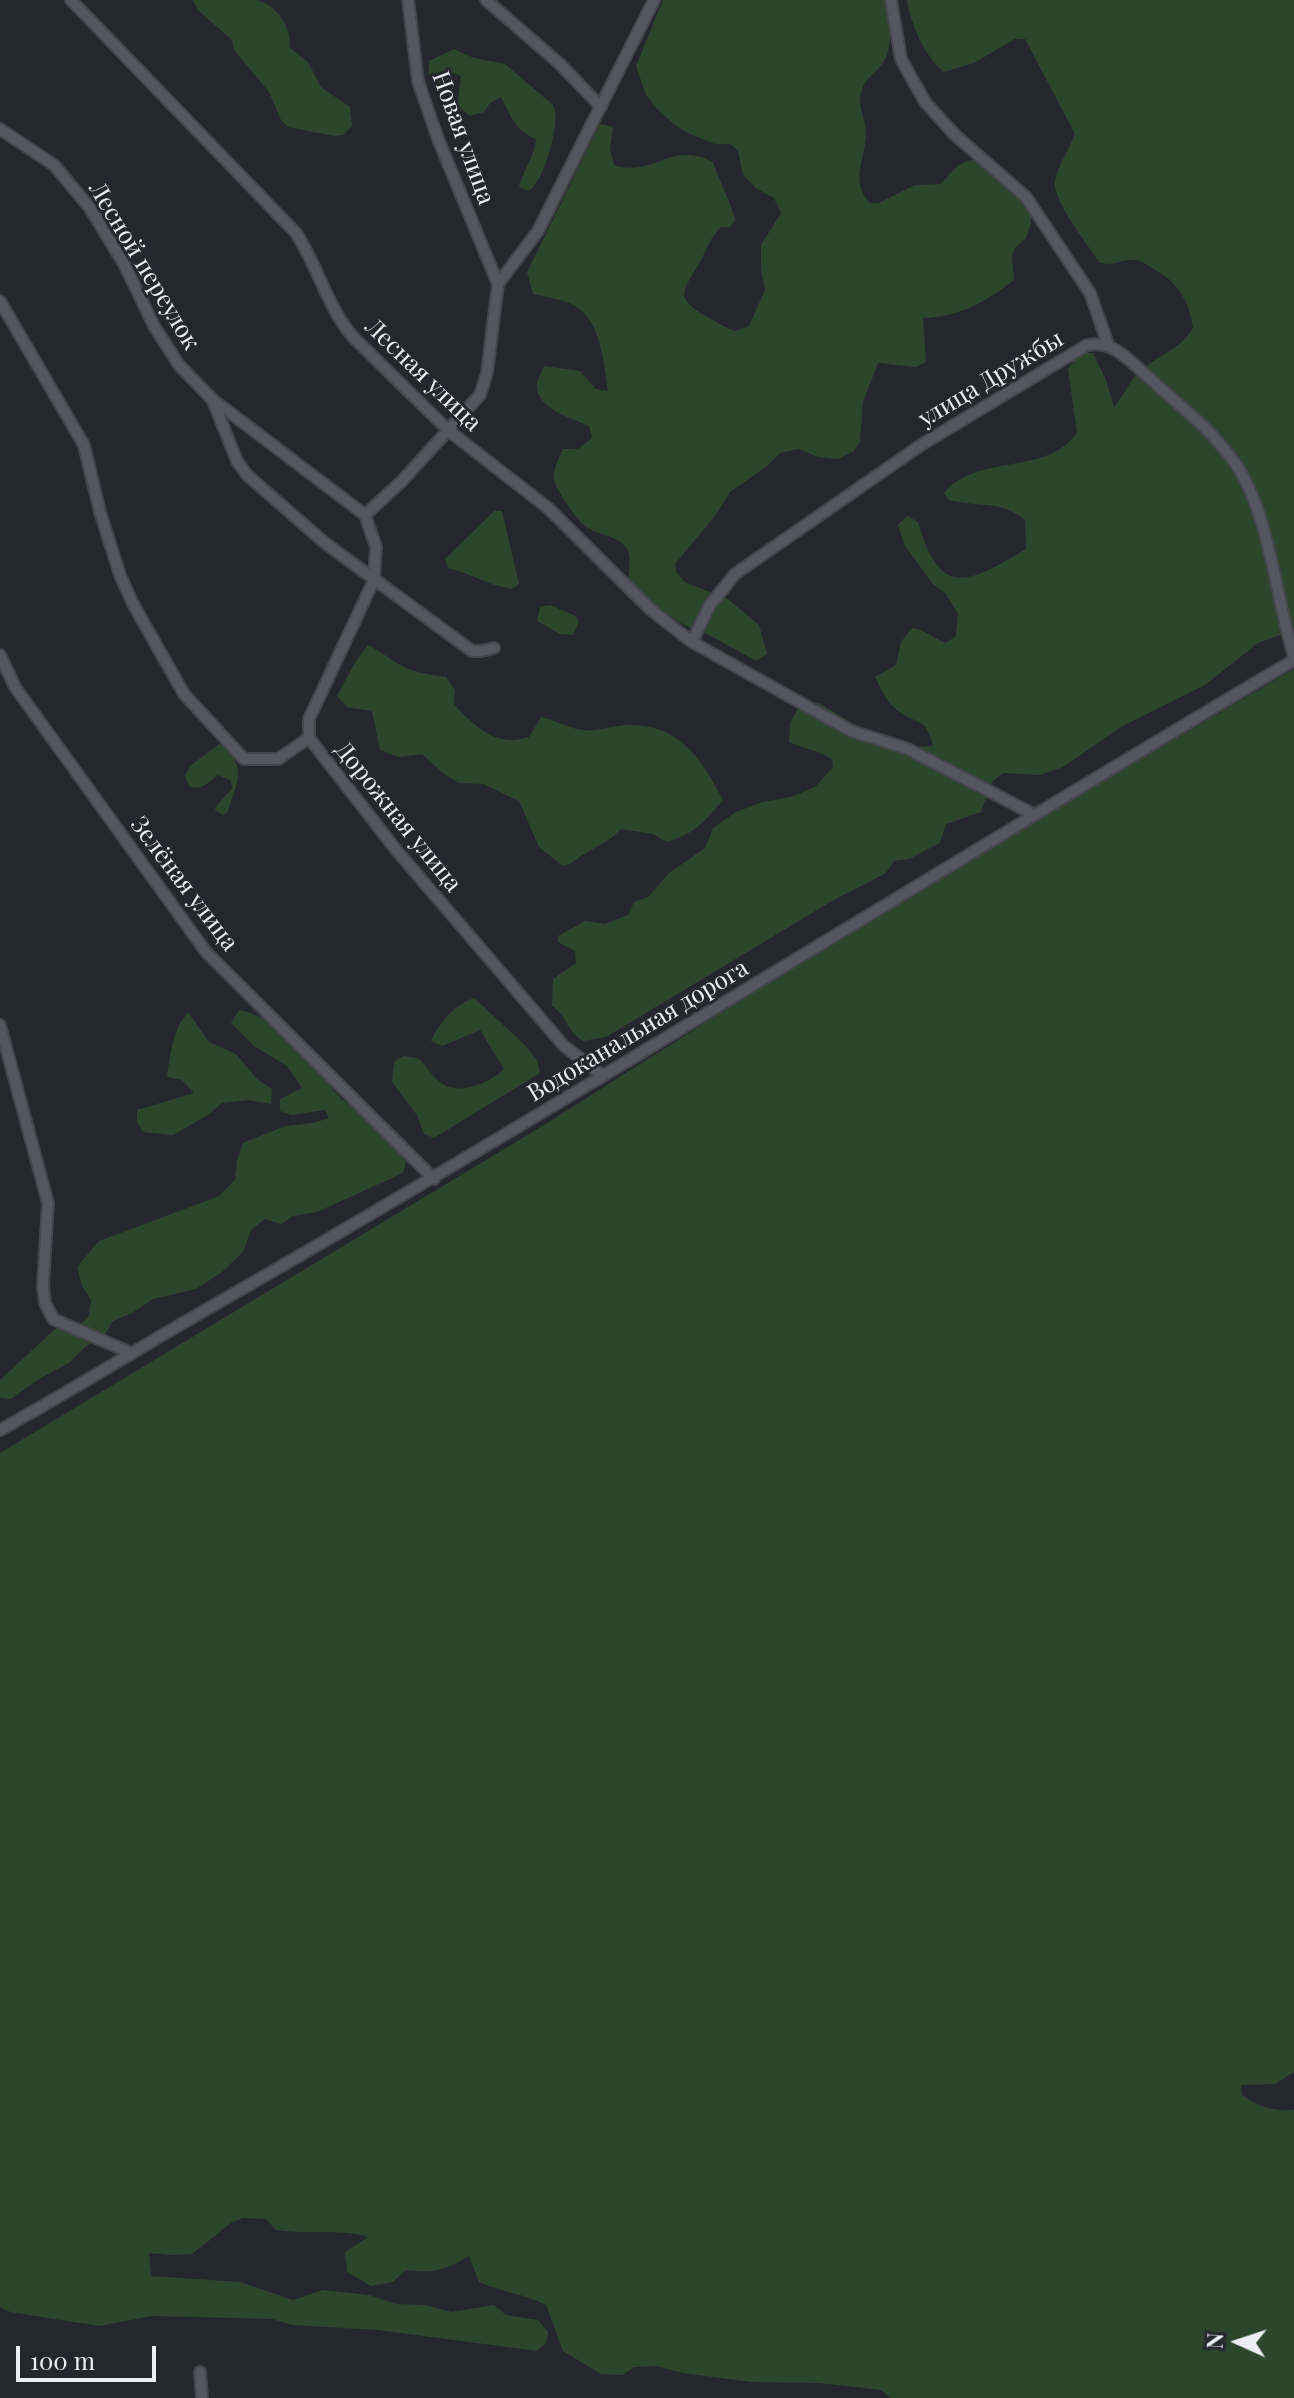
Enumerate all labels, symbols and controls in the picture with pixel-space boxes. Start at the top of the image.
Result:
street label: Новая улица [426,67,500,209]
street label: Лесной переулок [82,177,206,355]
street label: Лесная улица [359,312,487,438]
street label: улица Дружбы [914,325,1068,433]
street label: Дорожная улица [329,736,467,898]
street label: Зелёная улица [124,811,244,957]
street label: Водоканальная дорога [523,954,753,1108]
north arrow [1198,2302,1278,2382]
scale bar [20,2330,160,2380]
text: N [1199,2332,1229,2349]
text: 100 m [30,2344,95,2376]

